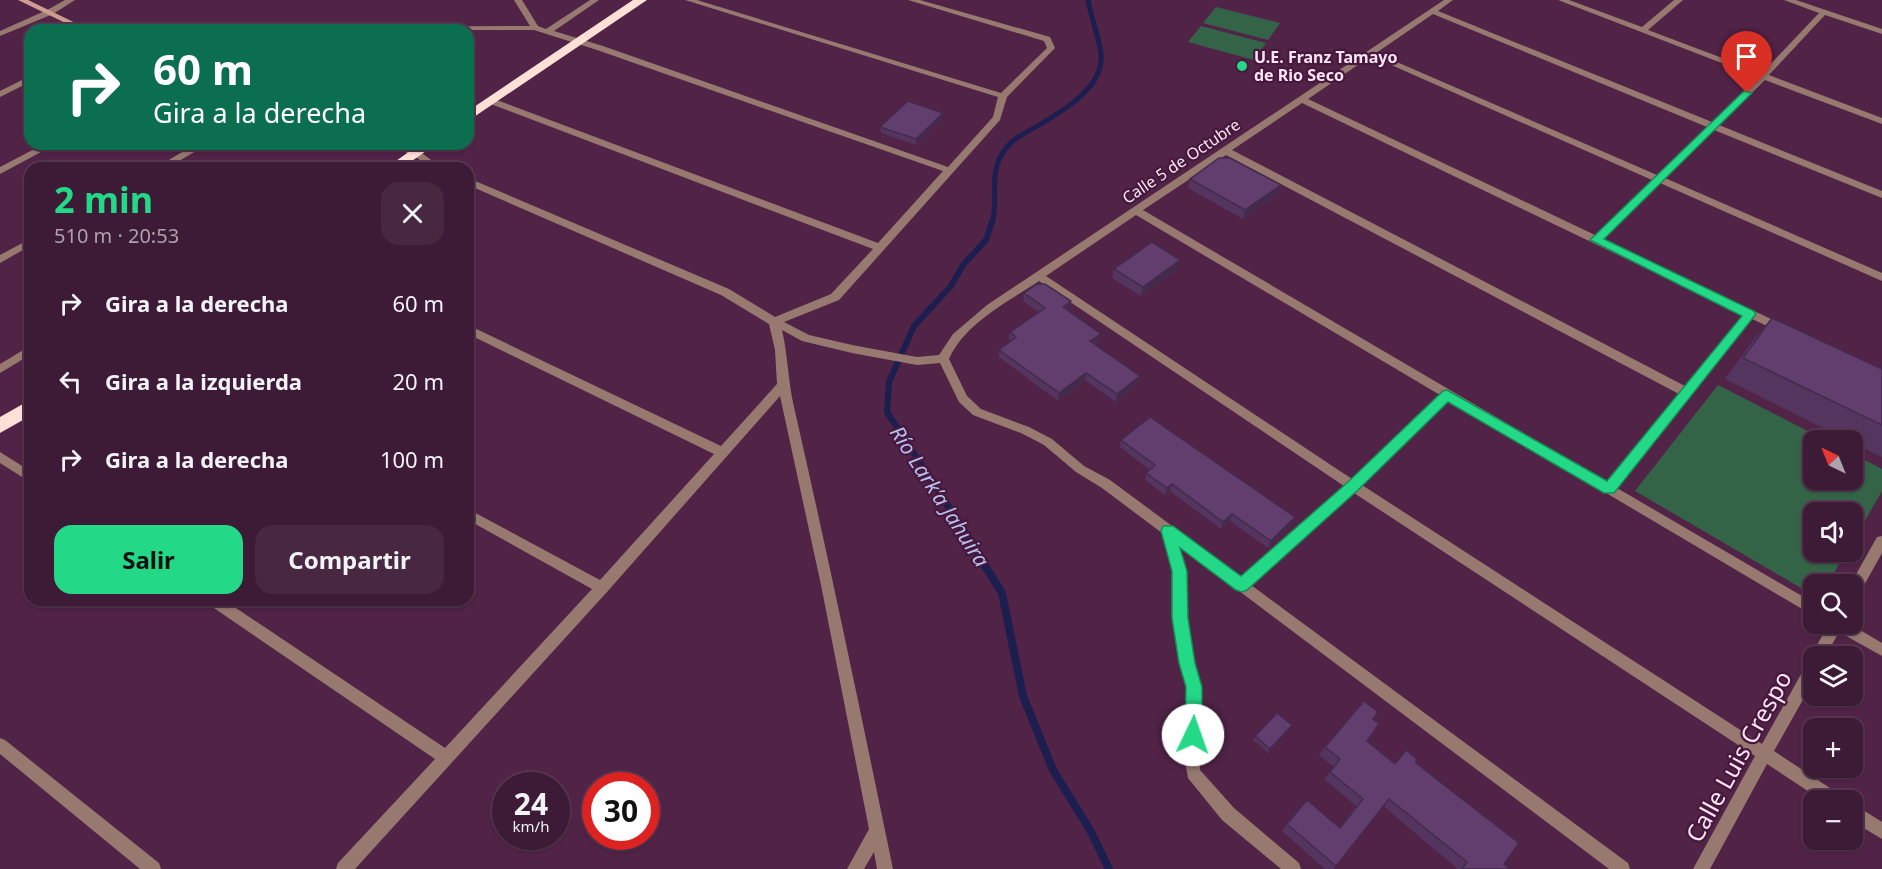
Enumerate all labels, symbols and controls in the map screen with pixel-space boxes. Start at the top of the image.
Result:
pin [1721,31,1772,93]
text: 60 m [153,40,253,97]
icon: arrive [1730,40,1763,73]
place label: U.E. Franz Tamayo de Rio Seco [1254,46,1397,86]
icon: right [54,48,132,126]
marker: U.E. Franz Tamayo de Rio Seco [1235,59,1249,73]
text: Gira a la derecha [153,94,366,131]
street label: Calle 5 de Octubre [1118,113,1244,209]
text: 2 min [54,175,153,224]
button: close [381,182,444,245]
text: 510 m · 20:53 [54,222,179,249]
icon: right [54,287,87,320]
text: Gira a la derecha [105,288,289,318]
text: 60 m [393,288,444,318]
icon: left [54,365,87,398]
text: Gira a la izquierda [105,366,302,396]
text: 20 m [393,366,444,396]
water label: Río Lark’a Jahuira [884,420,996,572]
north arrow [1803,430,1863,490]
map controls [1803,430,1863,850]
icon: right [54,443,87,476]
text: Gira a la derecha [105,444,289,474]
text: 100 m [380,444,444,474]
button: sound [1803,502,1863,562]
button: Salir [54,525,243,594]
button: Compartir [255,525,444,594]
button: search [1803,574,1863,634]
button: layers [1803,646,1863,706]
street label: Calle Luis Crespo [1677,664,1799,848]
position arrow [1161,703,1225,767]
button: + [1803,718,1863,778]
speed limit sign: 30 [582,772,660,850]
text: 24 [514,783,548,824]
button: − [1803,790,1863,850]
text: km/h [513,816,549,836]

